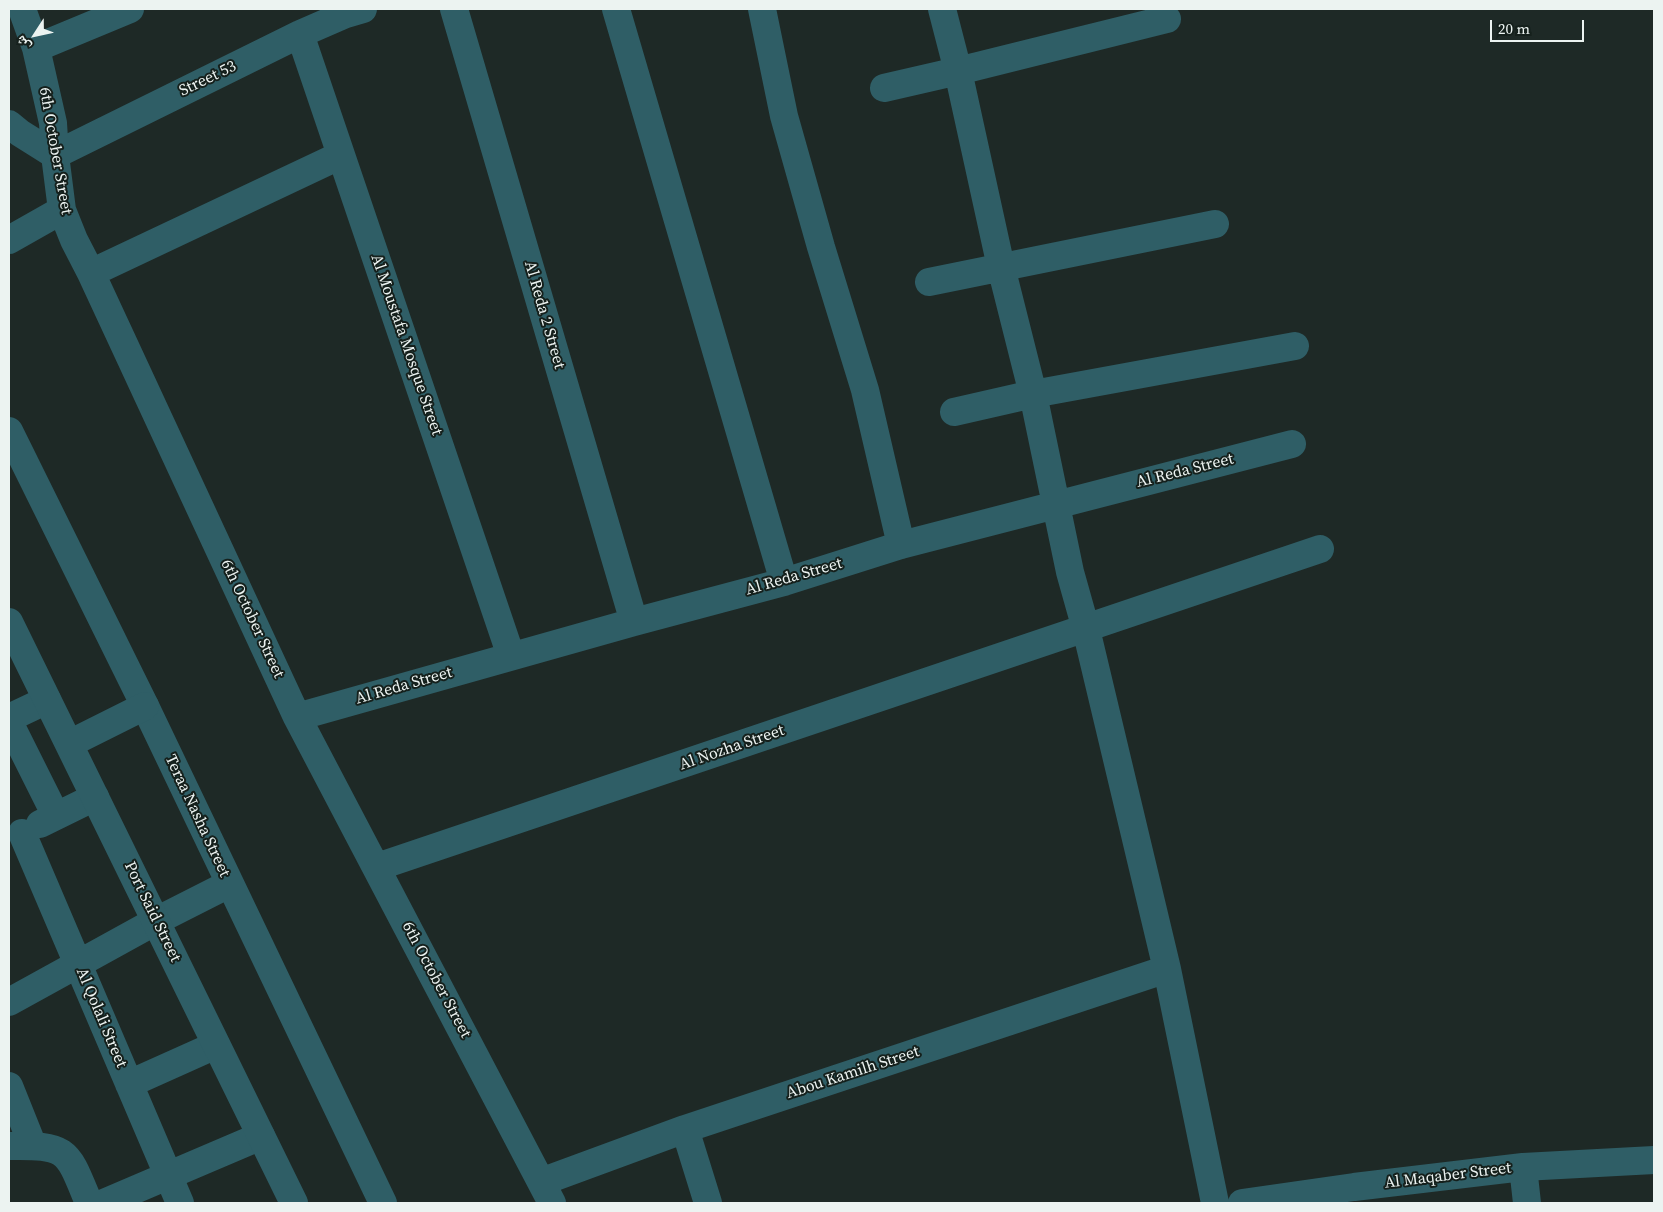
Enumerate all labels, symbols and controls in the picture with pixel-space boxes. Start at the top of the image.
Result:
north arrow [10,10,60,60]
scale bar [1493,10,1587,42]
text: 20 m [1498,18,1530,39]
text: ش [10,32,35,55]
street label: Street 53 [176,57,240,101]
street label: 6th October Street [34,86,76,216]
street label: Al Moustafa Mosque Street [366,252,446,438]
street label: Al Reda 2 Street [519,259,569,371]
street label: Al Reda Street [1134,450,1236,492]
street label: Al Reda Street [743,554,845,600]
street label: 6th October Street [216,557,288,681]
street label: Al Reda Street [353,663,455,709]
street label: Al Nozha Street [677,721,787,775]
street label: Teraa Nasha Street [160,752,234,880]
street label: Port Said Street [119,859,185,965]
street label: 6th October Street [397,919,475,1041]
street label: Al Qolali Street [71,965,131,1071]
street label: Abou Kamilh Street [784,1042,922,1104]
street label: Al Maqaber Street [1384,1159,1512,1193]

